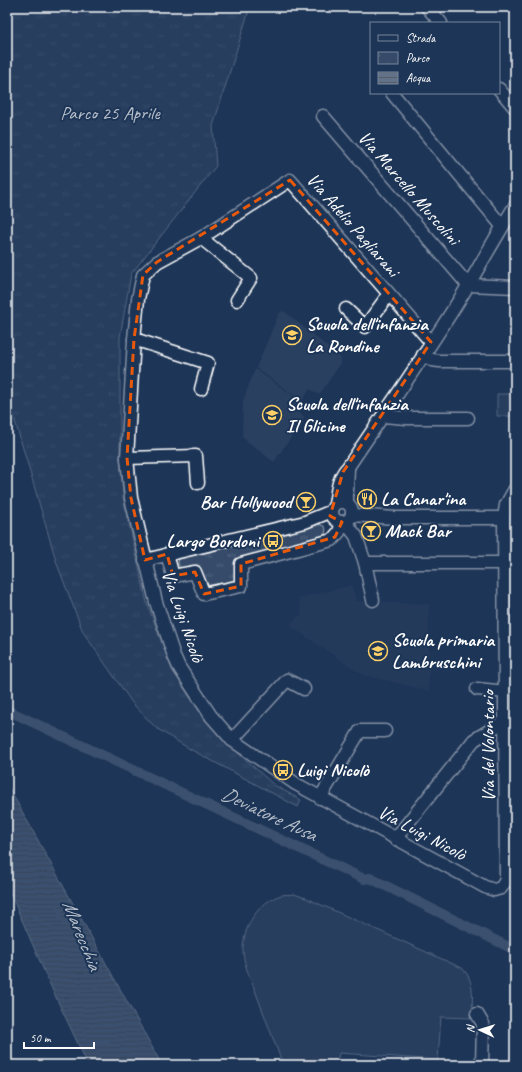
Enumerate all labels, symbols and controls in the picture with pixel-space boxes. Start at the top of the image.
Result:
legend [370,22,500,94]
text: Strada [406,30,436,46]
text: Parco [406,50,431,66]
text: Acqua [406,70,431,86]
park label: Parco 25 Aprile [60,101,162,125]
street label: Via Marcello Muscolini [353,126,467,252]
street label: Via Adelio Pagliarani [301,168,406,284]
place label: Scuola dell'infanzia La Rondine [306,312,429,358]
school or university icon: Scuola dell'infanzia La Rondine [281,324,303,346]
place label: Scuola dell'infanzia Il Glicine [286,392,409,438]
school or university icon: Scuola dell'infanzia Il Glicine [261,404,283,426]
place label: La Canar'ina [381,487,466,511]
restaurant icon: La Canar'ina [356,488,378,510]
place label: Bar Hollywood [200,490,295,514]
bar icon: Bar Hollywood [295,491,317,513]
place label: Mack Bar [385,519,453,543]
bar icon: Mack Bar [360,520,382,542]
place label: Largo Bordoni [167,529,261,553]
bus stop icon: Largo Bordoni [262,530,284,552]
street label: Via Luigi Nicolò [156,567,210,667]
place label: Scuola primaria Lambruschini [392,628,496,674]
school or university icon: Scuola primaria Lambruschini [367,640,389,662]
street label: Via del Volontario [476,688,500,802]
place label: Luigi Nicolò [297,758,370,782]
bus stop icon: Luigi Nicolò [272,759,294,781]
water label: Deviatore Ausa [217,781,323,848]
street label: Via Luigi Nicolò [374,800,471,867]
water label: Marecchia [57,896,108,976]
north arrow [460,1010,500,1050]
text: N [463,1023,477,1033]
scale bar [24,1024,94,1050]
text: 50 m [30,1030,52,1046]

